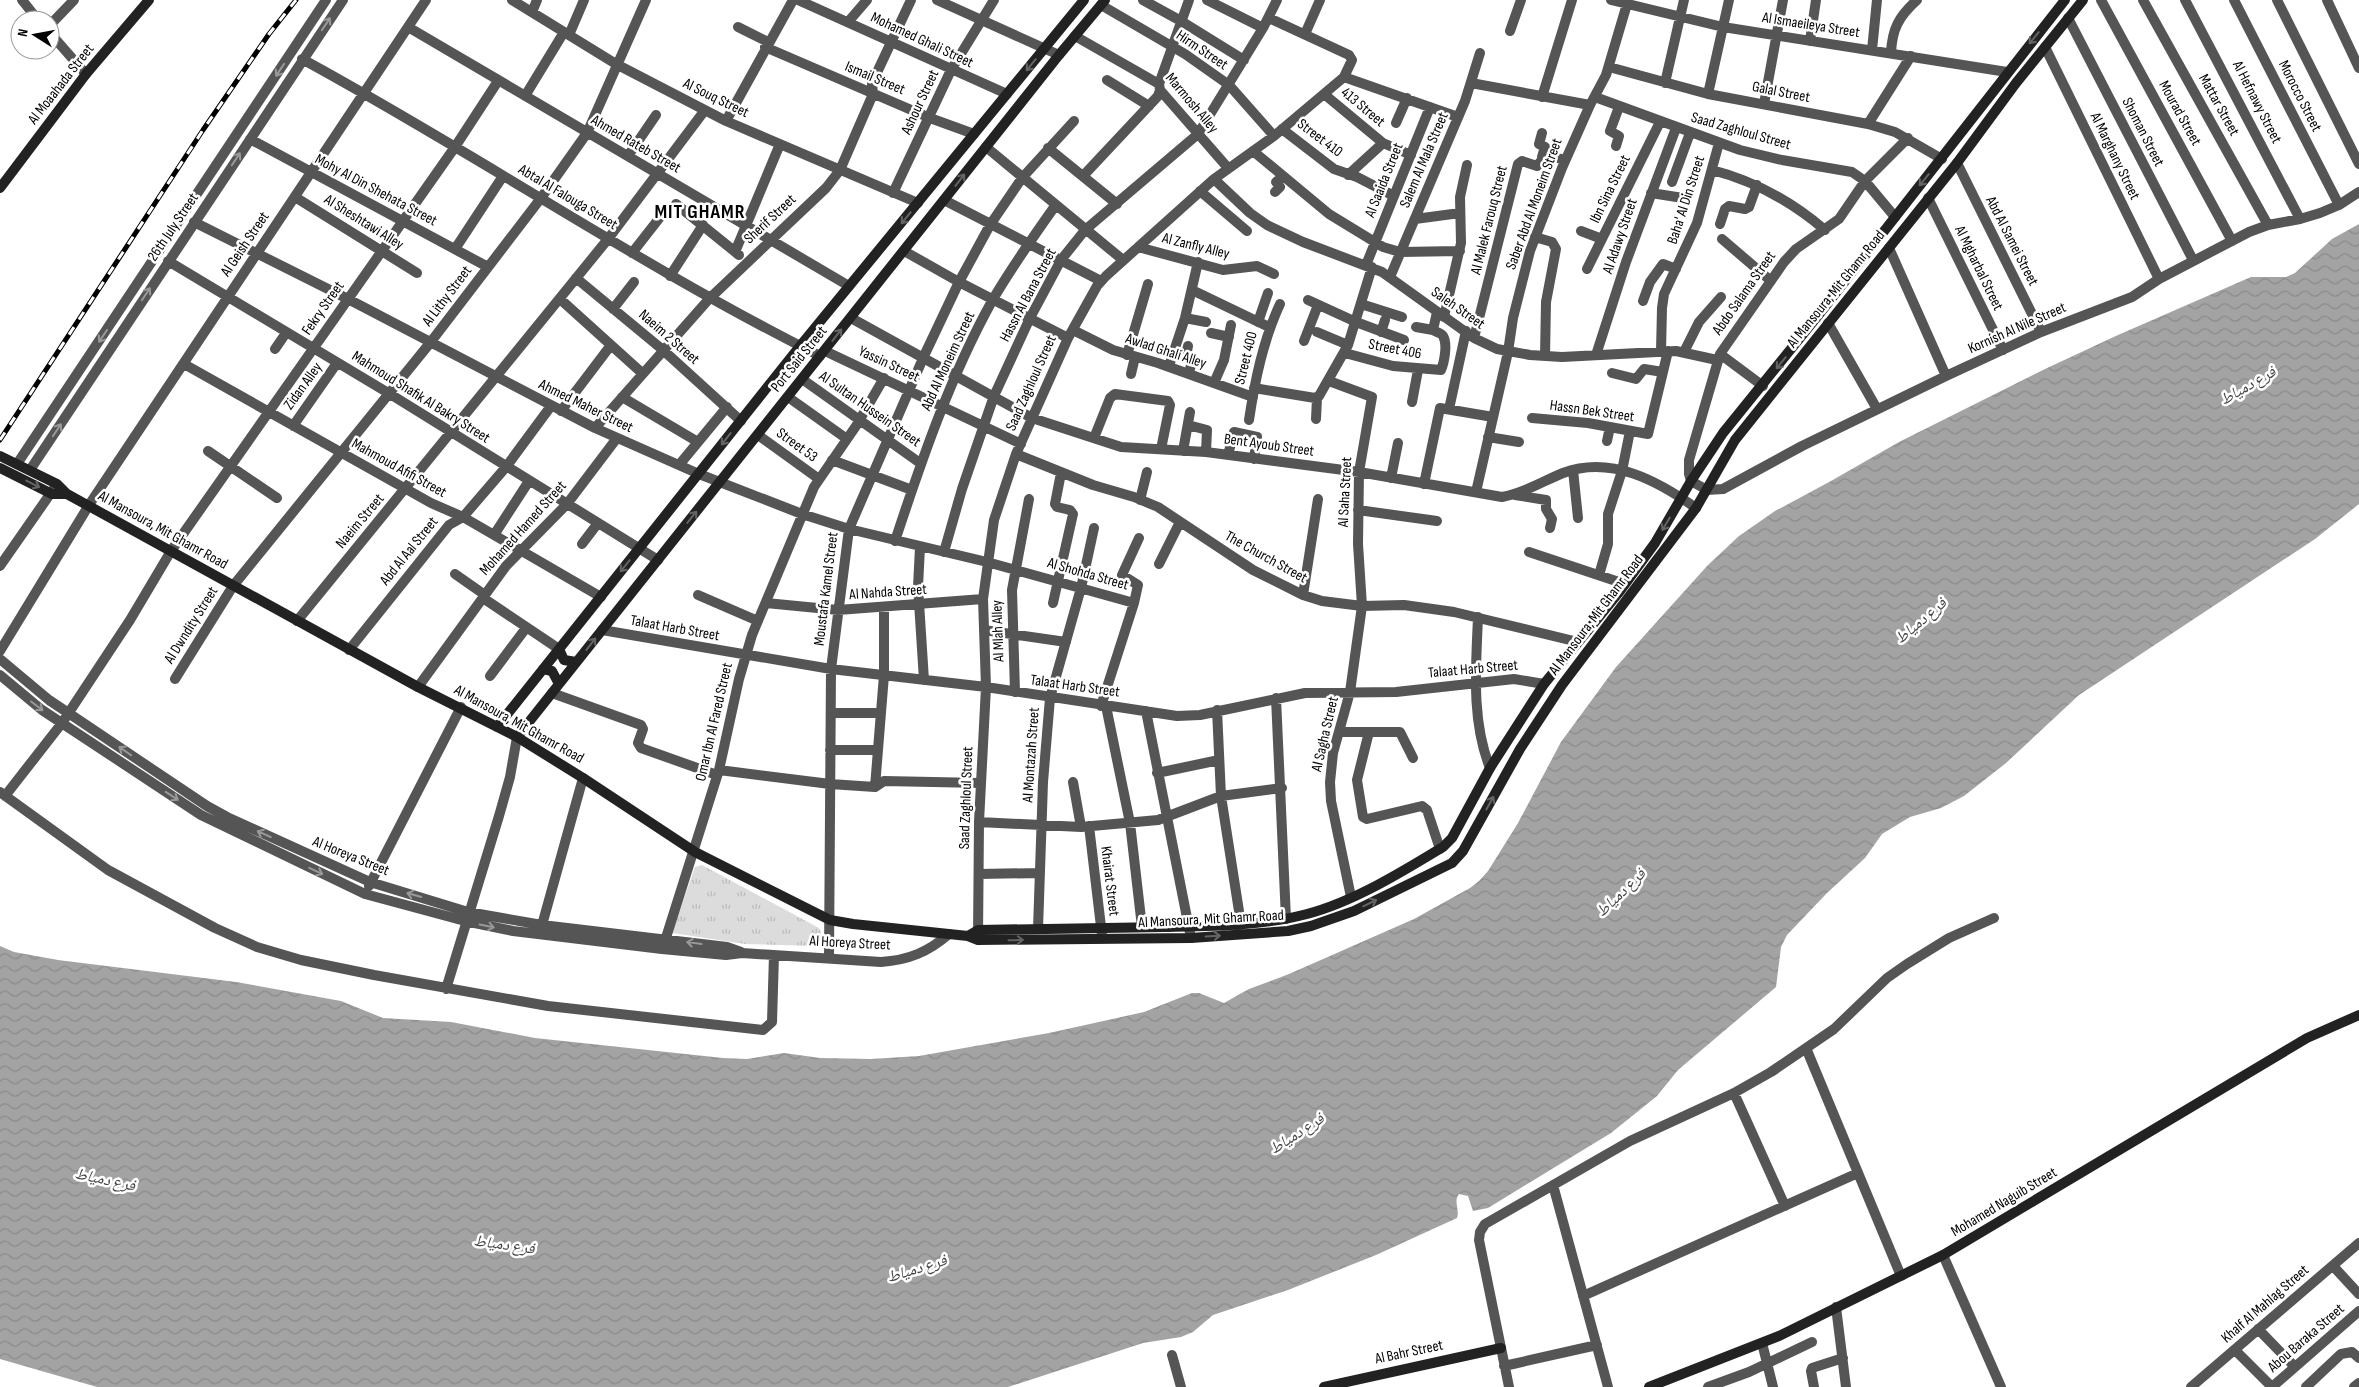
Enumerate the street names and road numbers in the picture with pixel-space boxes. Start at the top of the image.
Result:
street label: Mohamed Ghali Street [868,8,977,72]
street label: Al Ismaeileya Street [1760,8,1862,42]
street label: Hirm Street [1172,26,1232,74]
street label: Al Moaahada Street [23,40,99,129]
street label: Ismail Street [842,57,908,99]
street label: Al Hefnawy Street [2228,57,2286,147]
street label: Morocco Street [2274,57,2326,135]
street label: Ashour Street [896,66,943,138]
street label: Marmosh Alley [1161,69,1223,137]
street label: Mattar Street [2194,71,2244,140]
street label: Al Souq Street [679,73,752,122]
street label: Galal Street [1750,77,1812,107]
street label: Mourad Street [2154,77,2206,149]
street label: 413 Street [1337,83,1389,131]
street label: Shoman Street [2118,94,2169,170]
street label: Saad Zaghloul Street [1689,108,1794,154]
street label: Al Marghany Street [2085,108,2144,203]
street label: Salem Al Mala Street [1395,109,1453,211]
street label: Ahmed Rateb Street [587,110,685,178]
street label: Street 410 [1293,115,1347,161]
street label: Saber Abd Al Moneim Street [1501,135,1567,272]
street label: Al Saaida Street [1360,140,1408,221]
street label: Mohy Al Din Shehata Street [312,150,441,230]
street label: Ibn Sina Street [1585,151,1635,226]
street label: Baha' Al Din Street [1663,153,1709,247]
street label: Abtal Al Falouga Street [514,159,621,234]
street label: Al Malek Farouq Street [1466,163,1512,277]
street label: 26th July Street [143,189,203,265]
street label: Al Sheshtawi Alley [320,189,407,254]
street label: Sherif Street [740,190,800,248]
street label: Abd Al Samei Street [1981,192,2043,289]
street label: Al Adawy Street [1598,196,1642,277]
street label: Al Geish Street [216,208,274,281]
street label: Al Mgharbal Street [1950,222,2008,314]
street label: Al Mansoura, Mit Ghamr Road [1782,226,1889,352]
street label: Al Zanfly Alley [1159,228,1232,264]
street label: Hassn Al Bana Street [995,245,1061,345]
street label: Abdo Salama Street [1708,247,1780,339]
street label: Al Lithy Street [417,262,476,331]
street label: Fekry Street [298,277,349,339]
street label: Saleh Street [1427,283,1489,334]
street label: Kornish Al Nile Street [1965,298,2069,358]
street label: Naeim 2 Street [635,305,704,369]
street label: Abd Al Moneim Street [916,308,979,415]
street label: Port Said Street [767,322,832,396]
street label: Awlad Ghali Alley [1122,329,1209,373]
street label: Street 400 [1230,330,1262,386]
street label: Saad Zaghloul Street [1001,332,1061,434]
street label: Street 406 [1367,335,1423,363]
street label: Yassin Street [855,342,923,387]
street label: Mahmoud Shafik Al Bakry Street [348,347,494,448]
street label: Zidan Alley [280,359,327,413]
street label: Al Sultan Hussein Street [815,366,925,451]
street label: Ahmed Maher Street [535,374,637,437]
street label: Hassn Bek Street [1548,396,1636,426]
street label: Street 53 [773,424,821,466]
street label: Bent Ayoub Street [1223,429,1316,461]
street label: Mahmoud Afifi Street [348,434,450,502]
street label: Al Saha Street [1334,456,1356,529]
street label: Mohamed Hamed Street [475,476,571,579]
street label: Al Mansoura, Mit Ghamr Road [94,486,231,574]
street label: Naeim Street [332,489,389,552]
street label: Abd Al Aal Street [375,513,443,590]
street label: The Church Street [1221,527,1311,588]
street label: Moustafa Kamel Street [810,531,842,647]
street label: Al Mansoura, Mit Ghamr Road [1544,551,1647,680]
street label: Al Shohda Street [1044,553,1131,595]
street label: Al Nahda Street [848,580,928,604]
street label: Al Dwndity Street [159,583,222,668]
street label: Al Mlah Alley [987,599,1009,663]
street label: Talaat Harb Street [629,611,721,645]
street label: Talaat Harb Street [1427,656,1519,682]
street label: Omar Ibn Al Fared Street [691,661,737,783]
street label: Talaat Harb Street [1029,670,1121,702]
street label: Al Mansoura, Mit Ghamr Road [450,680,587,768]
street label: Al Sagha Street [1307,694,1343,774]
street label: Al Montazah Street [1018,706,1044,804]
street label: Saad Zaghloul Street [955,746,977,850]
street label: Al Horeya Street [309,832,392,880]
street label: Khairat Street [1096,845,1124,917]
street label: Al Mansoura, Mit Ghamr Road [1137,906,1284,932]
street label: Al Horeya Street [808,931,891,955]
street label: Mohamed Naguib Street [1948,1163,2061,1241]
street label: Khalf Al Mahlag Street [2217,1260,2313,1347]
street label: Abou Baraka Street [2263,1299,2349,1377]
street label: Al Bahr Street [1372,1335,1445,1369]

